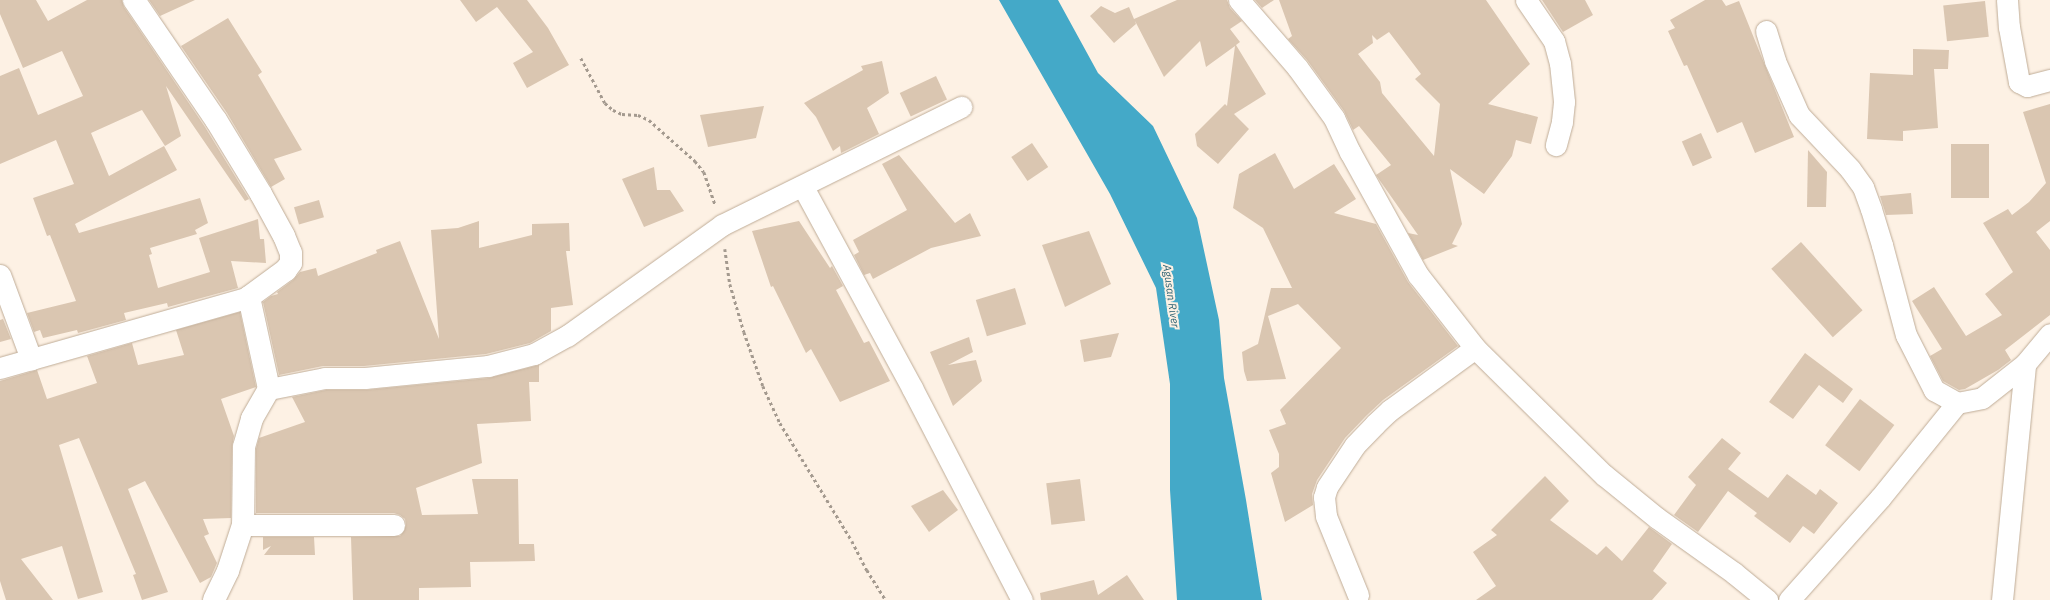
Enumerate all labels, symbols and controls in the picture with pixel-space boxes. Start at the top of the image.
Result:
water label: Agusan River [1160,264,1182,328]

